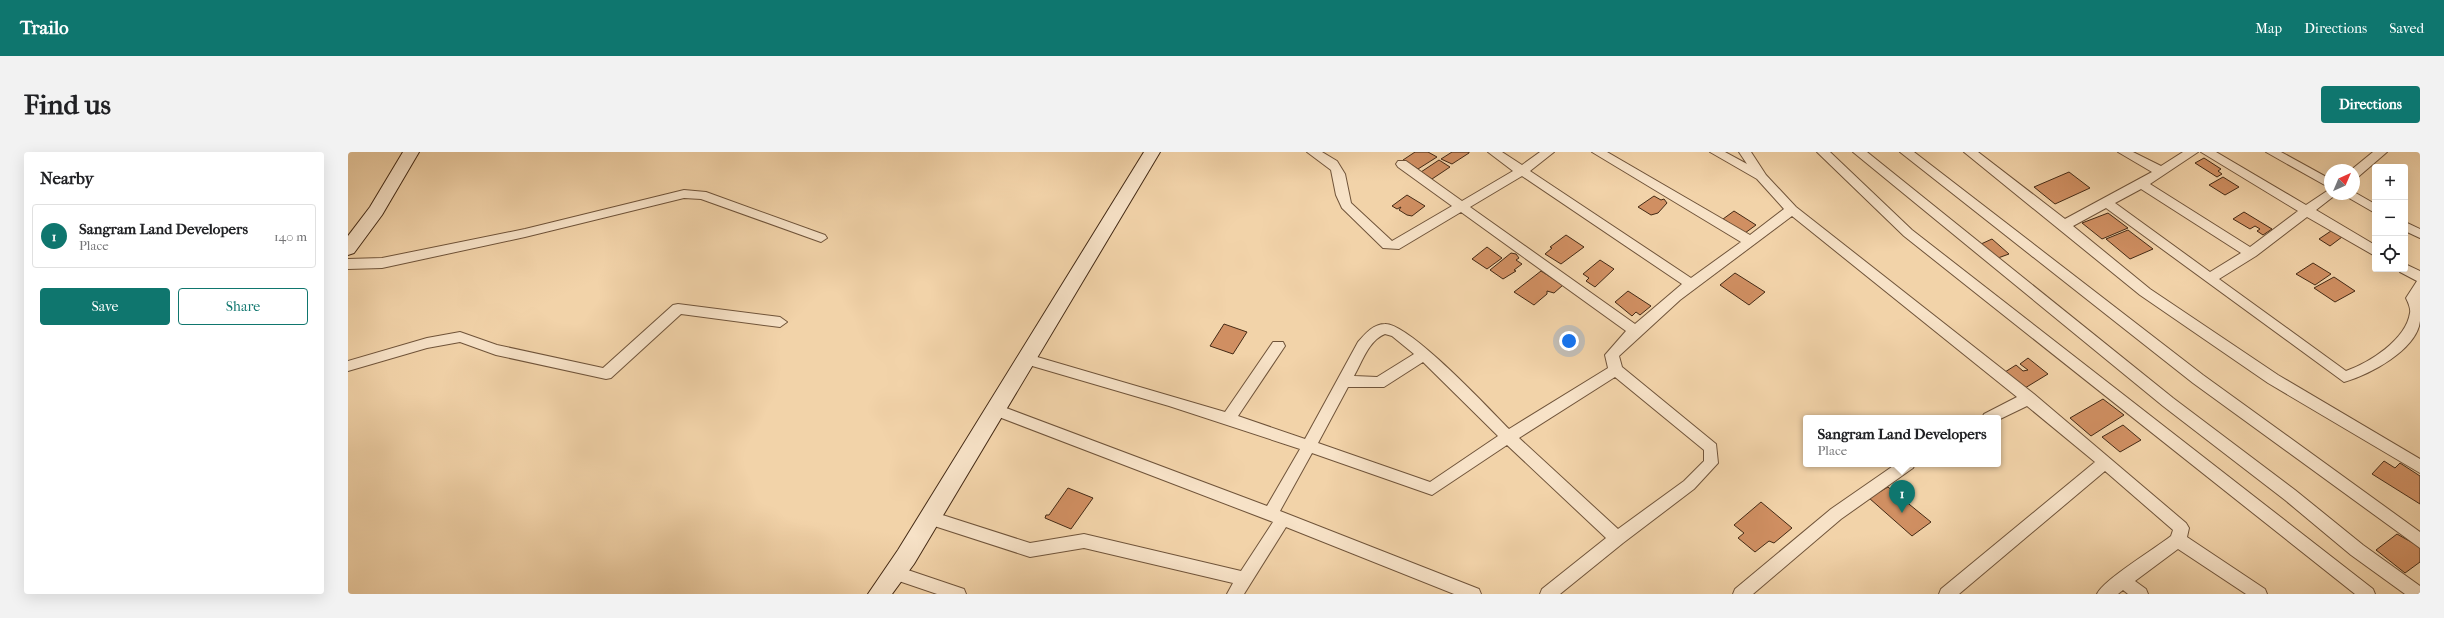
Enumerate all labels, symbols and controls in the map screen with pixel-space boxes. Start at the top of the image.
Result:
text: Trailo [20,17,69,39]
text: Map [2255,20,2282,37]
text: Directions [2304,20,2367,37]
text: Saved [2389,20,2424,37]
button: Directions [2321,86,2420,123]
text: Find us [24,88,111,121]
north arrow [2324,164,2360,200]
map controls [2372,164,2408,272]
button: + [2372,164,2408,200]
text: Nearby [40,168,94,188]
button: − [2372,200,2408,236]
text: Sangram Land Developers [79,220,248,238]
text: 1 [52,229,56,244]
text: 140 m [274,229,307,244]
button: locate [2372,236,2408,272]
text: Place [79,238,109,253]
button: Save [40,288,170,325]
button: Share [178,288,308,325]
your location [1559,331,1579,351]
popup [1803,415,2001,467]
text: Sangram Land Developers [1818,425,1986,443]
text: Place [1818,443,1847,458]
pin: 1 [1889,480,1915,513]

